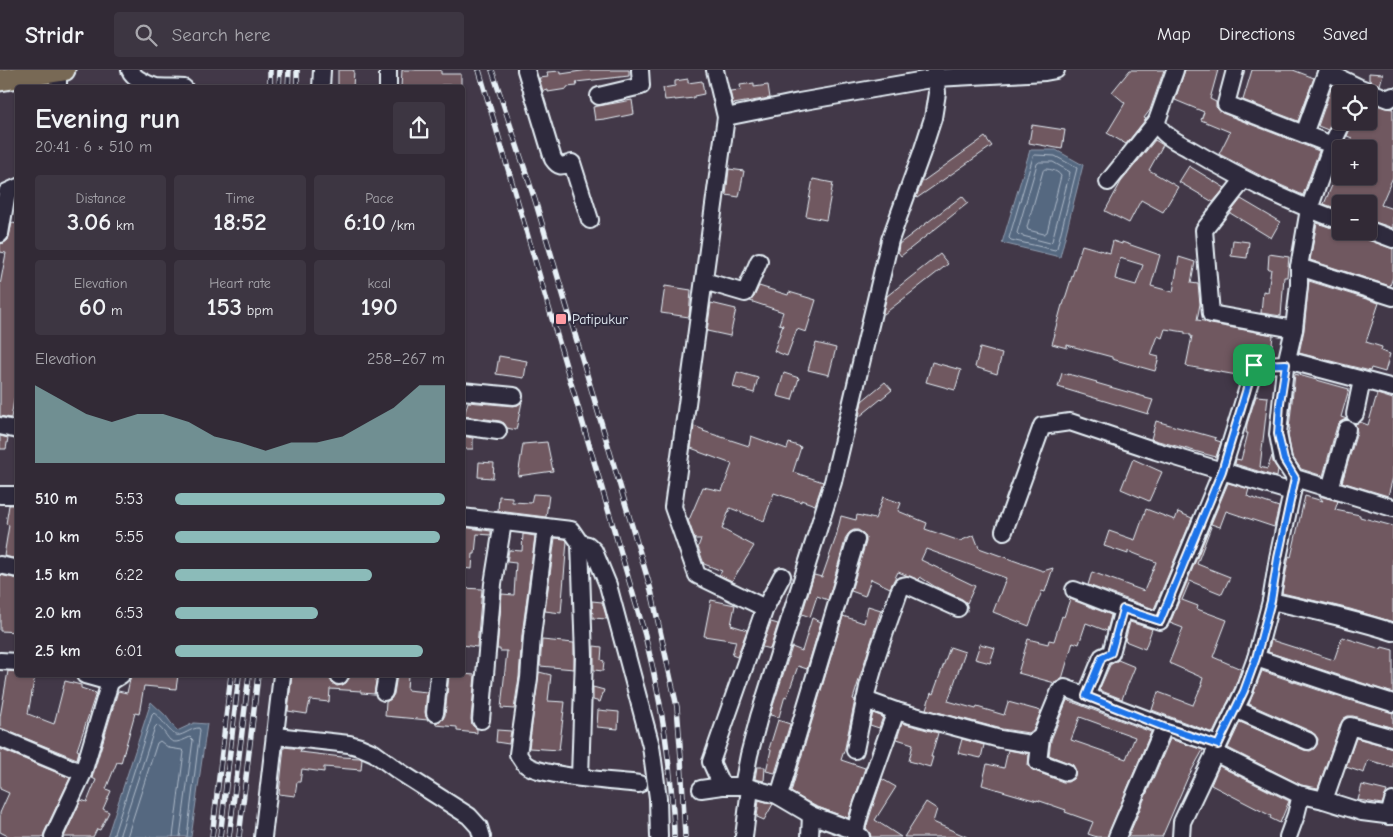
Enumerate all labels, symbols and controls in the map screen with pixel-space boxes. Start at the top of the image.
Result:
search box [114,12,464,57]
text: Stridr [25,21,84,49]
icon: search [132,21,160,49]
text: Search here [172,24,271,46]
text: Map [1157,24,1191,45]
text: Directions [1219,24,1295,45]
text: Saved [1323,24,1368,45]
map controls [1332,85,1377,240]
button: locate [1332,85,1377,130]
button: share [393,102,445,154]
text: Evening run [35,103,180,135]
text: 20:41 · 6 × 510 m [35,138,152,156]
button: + [1332,140,1377,185]
text: Distance [76,190,126,207]
text: Time [225,190,255,207]
text: Pace [365,190,393,207]
button: − [1332,195,1377,240]
text: 3.06 [67,207,111,236]
text: 18:52 [213,207,267,236]
text: 6:10 [344,207,386,236]
text: km [111,217,134,234]
text: /km [386,217,415,234]
text: Elevation [74,275,127,292]
text: Heart rate [209,275,271,292]
text: kcal [368,275,391,292]
text: 60 [79,292,106,321]
text: 153 [207,292,242,321]
text: 190 [361,292,398,321]
text: m [106,302,122,319]
text: bpm [242,302,273,319]
place label: Patipukur [572,311,628,328]
marker: Patipukur [554,312,568,326]
pin [1233,344,1275,386]
text: Elevation [35,350,96,368]
text: 258–267 m [367,350,445,368]
icon: arrive [1240,351,1268,379]
text: 510 m [35,490,77,508]
text: 5:53 [115,490,143,508]
text: 1.0 km [35,528,80,546]
text: 5:55 [115,528,144,546]
text: 1.5 km [35,566,79,584]
text: 6:22 [115,566,143,584]
text: 2.0 km [35,604,81,622]
text: 6:53 [115,604,143,622]
text: 2.5 km [35,642,81,660]
text: 6:01 [115,642,143,660]

